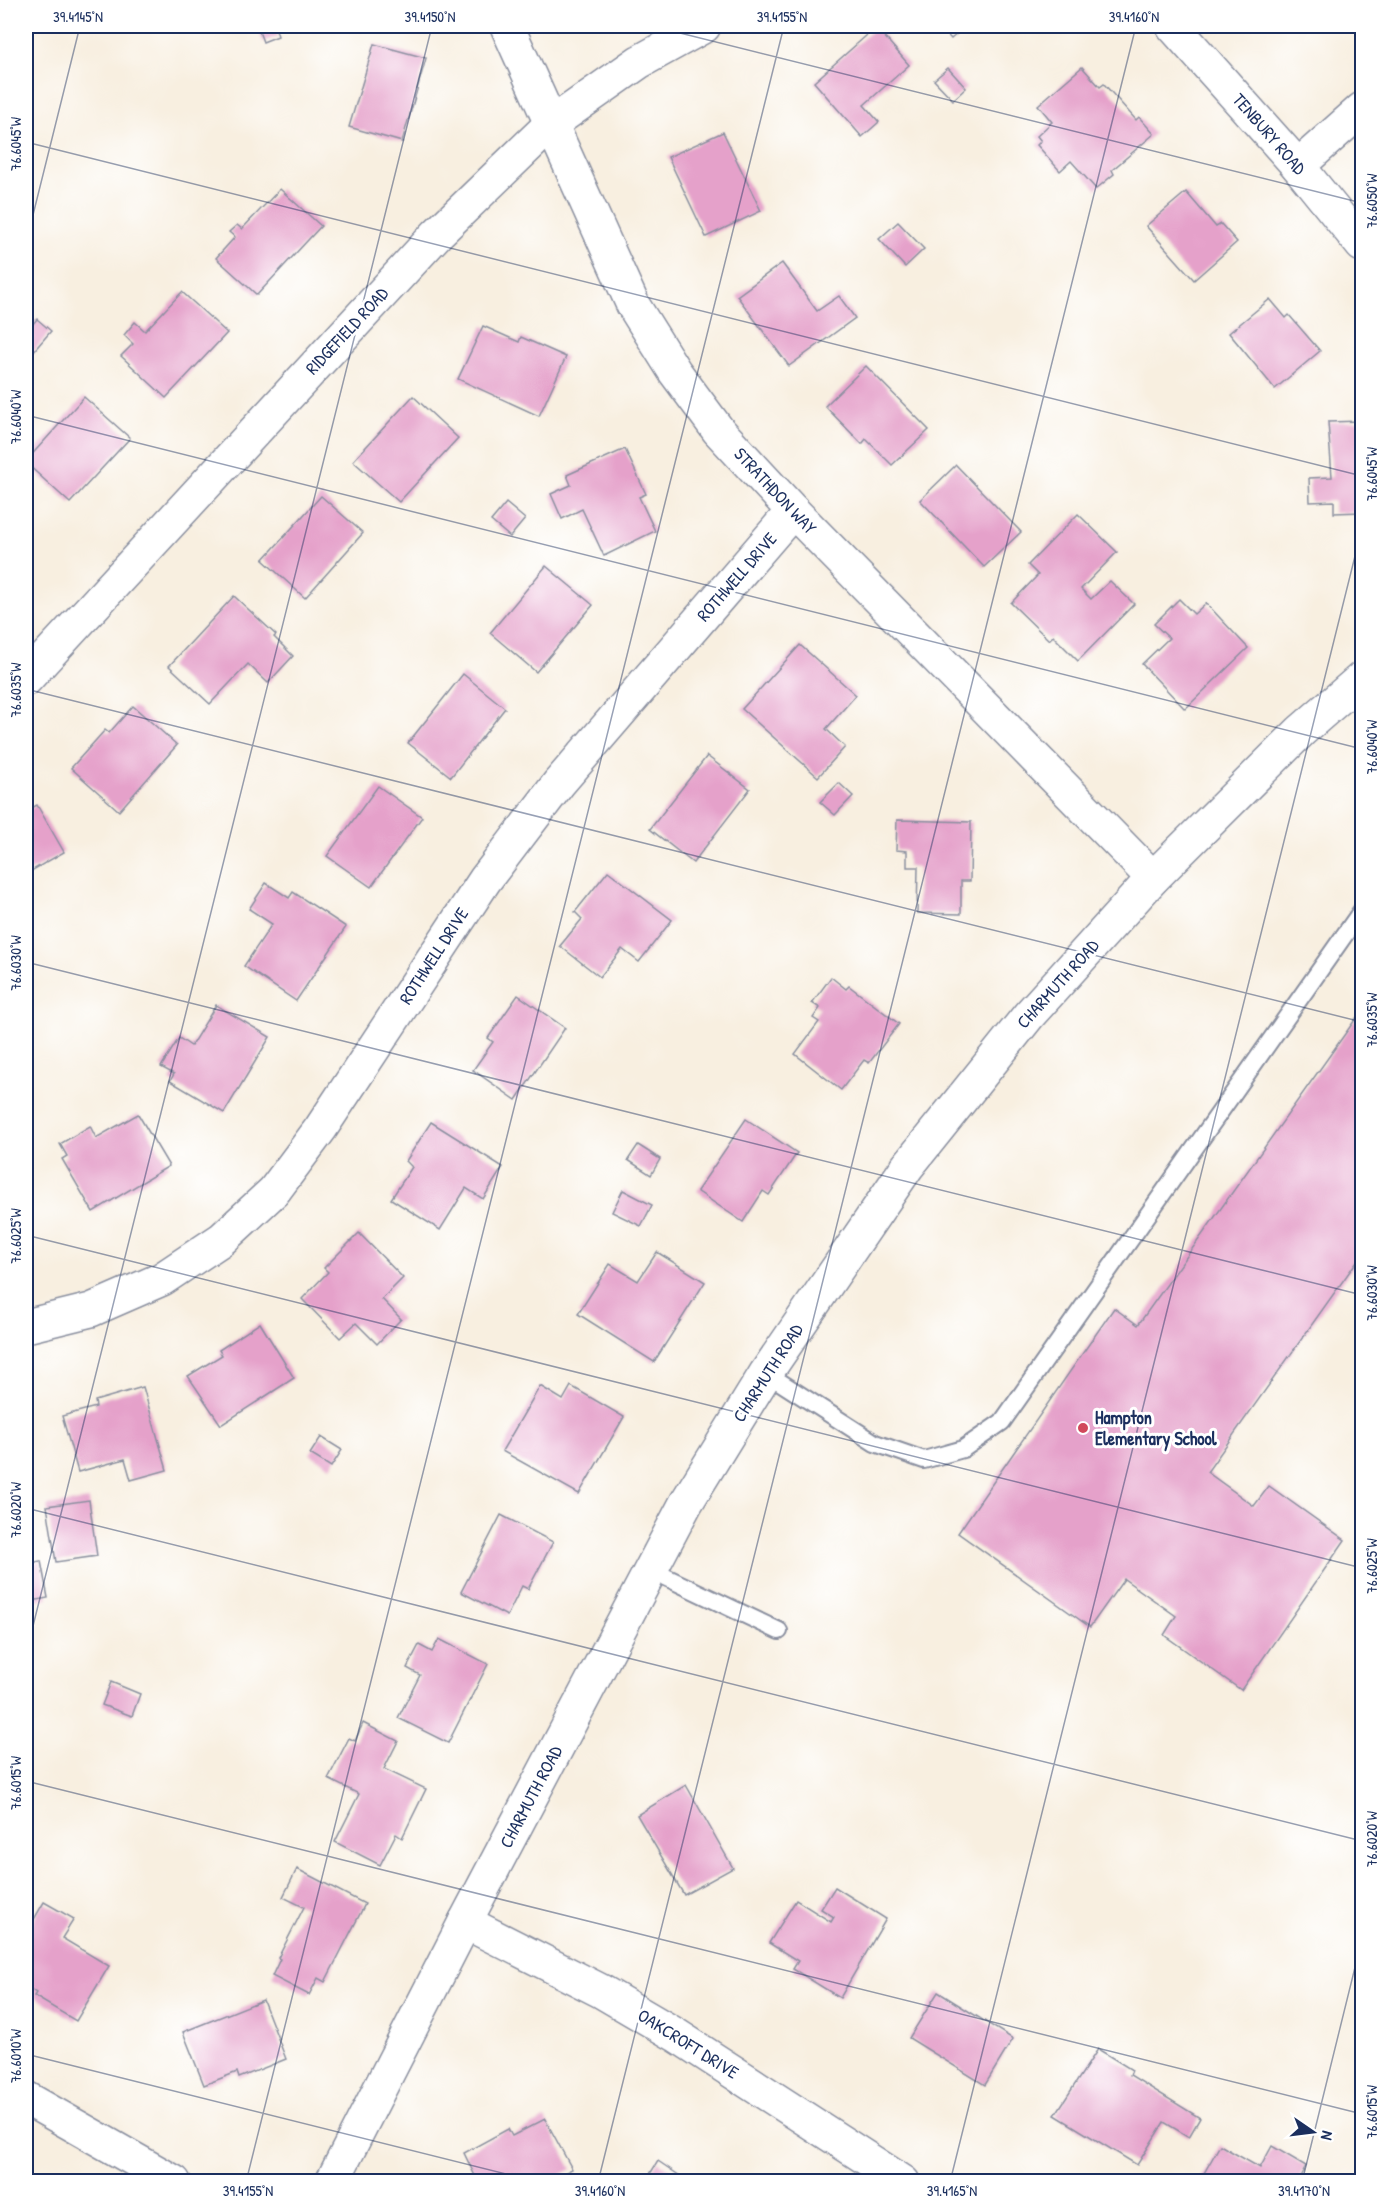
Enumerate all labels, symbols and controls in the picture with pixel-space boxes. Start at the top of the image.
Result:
text: 39.4145°N [53,6,103,27]
text: 39.4150°N [404,6,456,27]
text: 39.4155°N [757,6,807,27]
text: 39.4160°N [1109,6,1159,27]
street label: TENBURY ROAD [1227,87,1312,180]
text: 76.6045°W [5,116,26,171]
text: 76.6050°W [1361,173,1382,229]
street label: RIDGEFIELD ROAD [300,281,394,380]
text: 76.6040°W [5,389,26,444]
street label: STRATHDON WAY [729,442,822,540]
text: 76.6045°W [1361,446,1382,501]
street label: ROTHWELL DRIVE [691,527,782,627]
text: 76.6035°W [5,662,26,718]
text: 76.6040°W [1361,719,1382,774]
street label: ROTHWELL DRIVE [393,902,474,1009]
street label: CHARMUTH ROAD [1011,933,1105,1034]
text: 76.6030°W [5,935,26,991]
text: 76.6035°W [1361,992,1382,1048]
text: 76.6025°W [5,1208,26,1264]
text: 76.6030°W [1361,1265,1382,1321]
street label: CHARMUTH ROAD [726,1318,809,1427]
place label: Hampton Elementary School [1095,1405,1218,1452]
marker: Hampton Elementary School [1076,1421,1090,1435]
text: 76.6020°W [5,1481,26,1538]
text: 76.6025°W [1361,1538,1382,1594]
street label: CHARMUTH ROAD [493,1741,568,1852]
text: 76.6015°W [5,1755,26,1810]
text: 76.6020°W [1361,1810,1382,1867]
street label: OAKCROFT DRIVE [633,2003,744,2085]
text: 76.6010°W [5,2028,26,2083]
text: 76.6015°W [1361,2084,1382,2139]
north arrow [1283,2102,1343,2162]
text: N [1316,2129,1339,2143]
text: 39.4155°N [223,2180,273,2201]
text: 39.4160°N [575,2180,625,2201]
text: 39.4165°N [927,2180,977,2201]
text: 39.4170°N [1278,2180,1330,2201]

